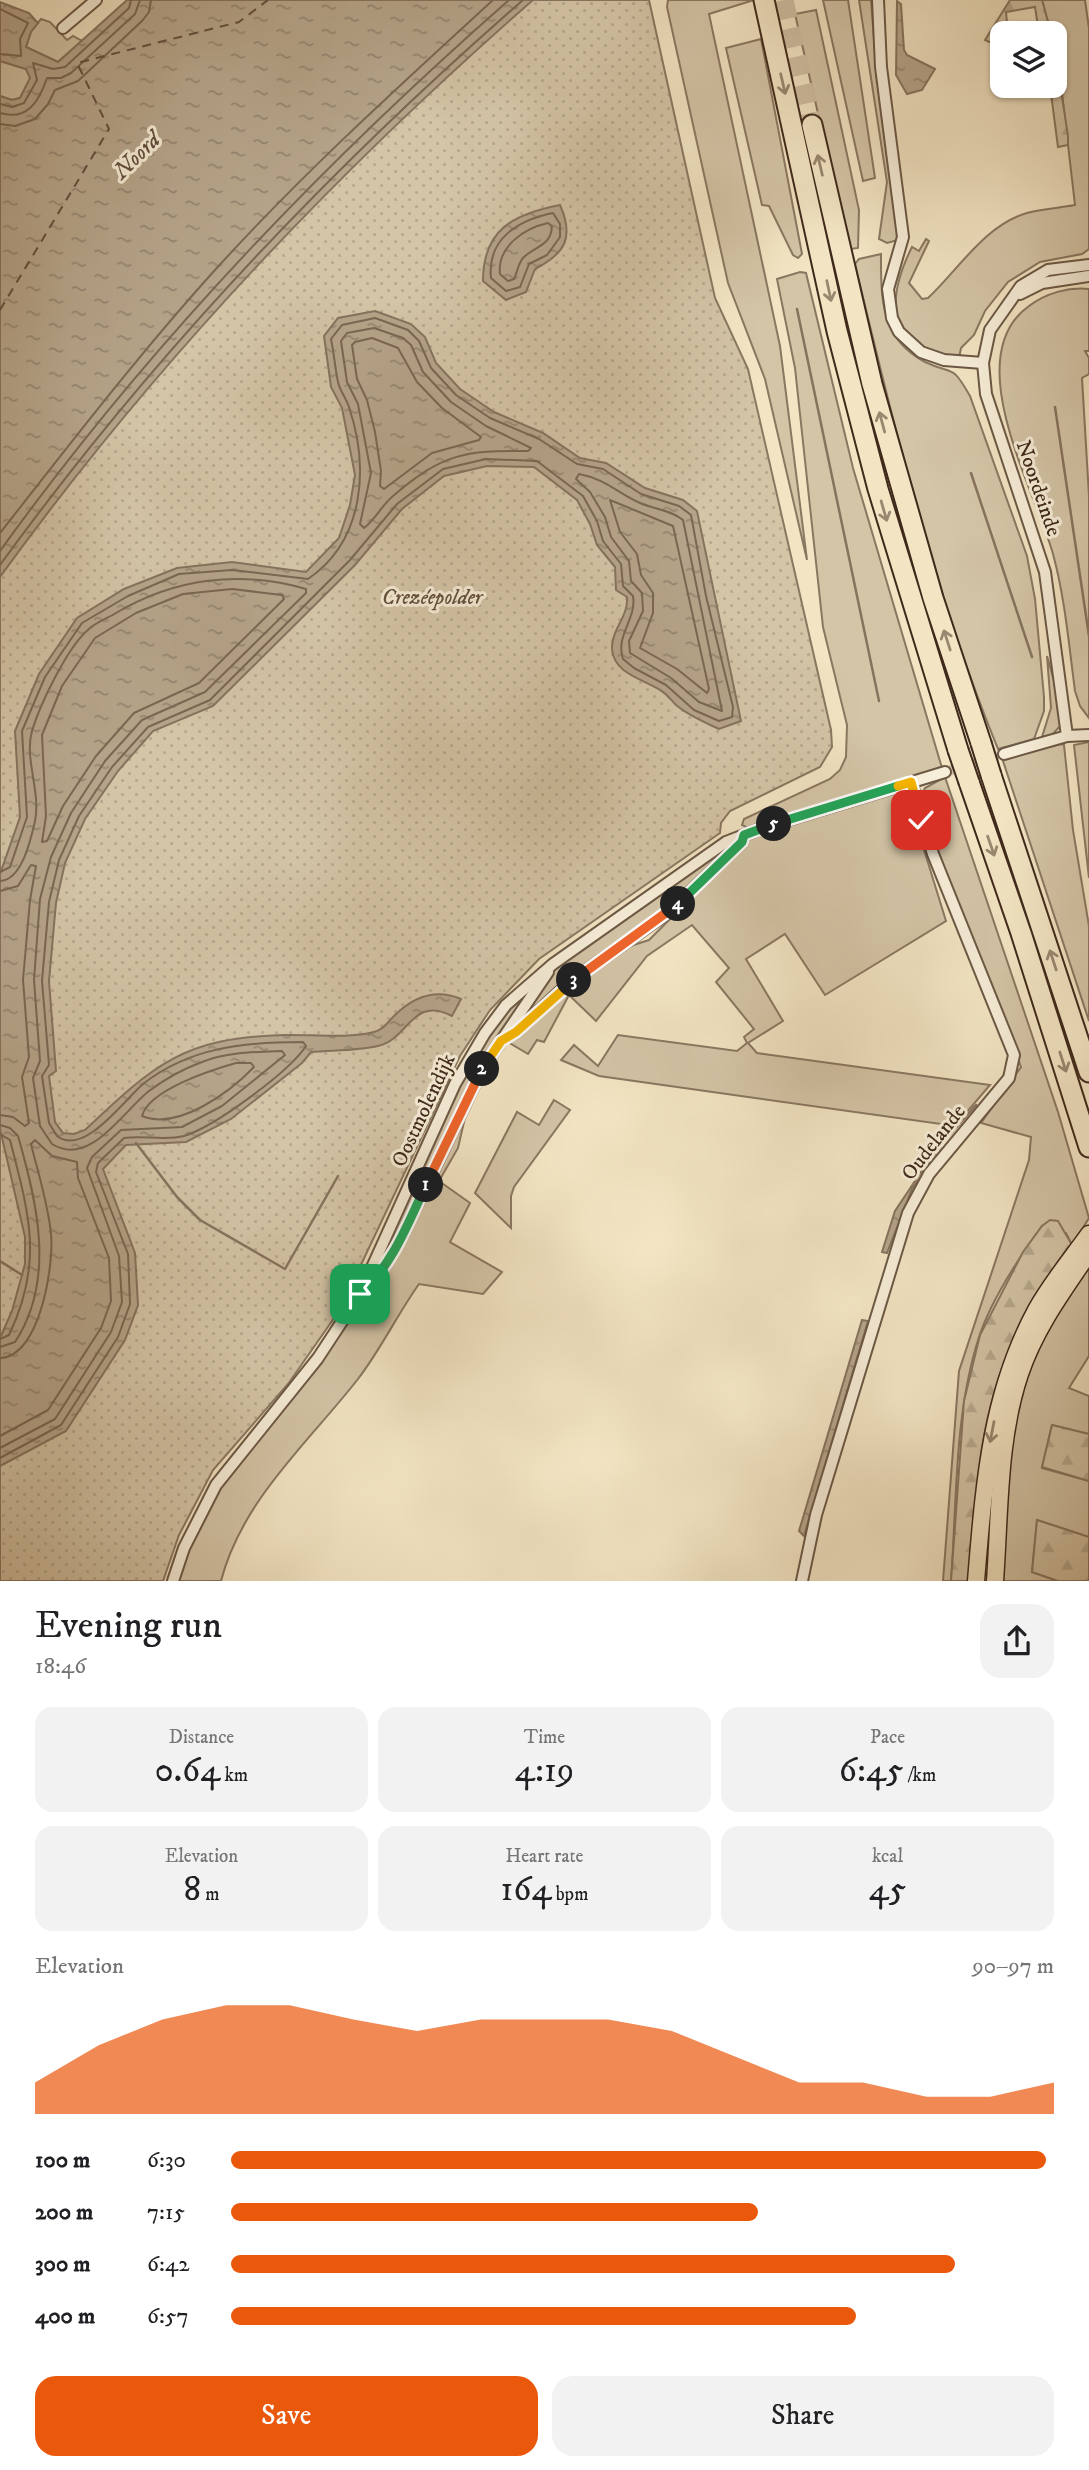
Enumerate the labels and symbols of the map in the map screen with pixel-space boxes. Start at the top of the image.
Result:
one-way arrow [776,72,790,95]
water label: Noord [106,124,169,187]
one-way arrow [813,154,827,177]
one-way arrow [822,279,836,302]
one-way arrow [875,411,888,434]
street label: Noordeinde [1010,437,1067,540]
one-way arrow [879,500,892,522]
park label: Crezéepolder [382,585,484,611]
one-way arrow [940,630,952,652]
pin [891,790,951,850]
pin: 5 [756,806,792,842]
one-way arrow [986,835,998,857]
pin: 4 [660,886,696,922]
one-way arrow [1046,950,1058,972]
pin: 3 [556,962,592,998]
street label: Oostmolendijk [386,1049,462,1171]
one-way arrow [1057,1051,1070,1073]
pin: 2 [464,1052,500,1086]
street label: Oudelande [896,1099,972,1186]
pin: 1 [408,1168,444,1202]
pin [330,1264,390,1324]
one-way arrow [984,1420,998,1443]

